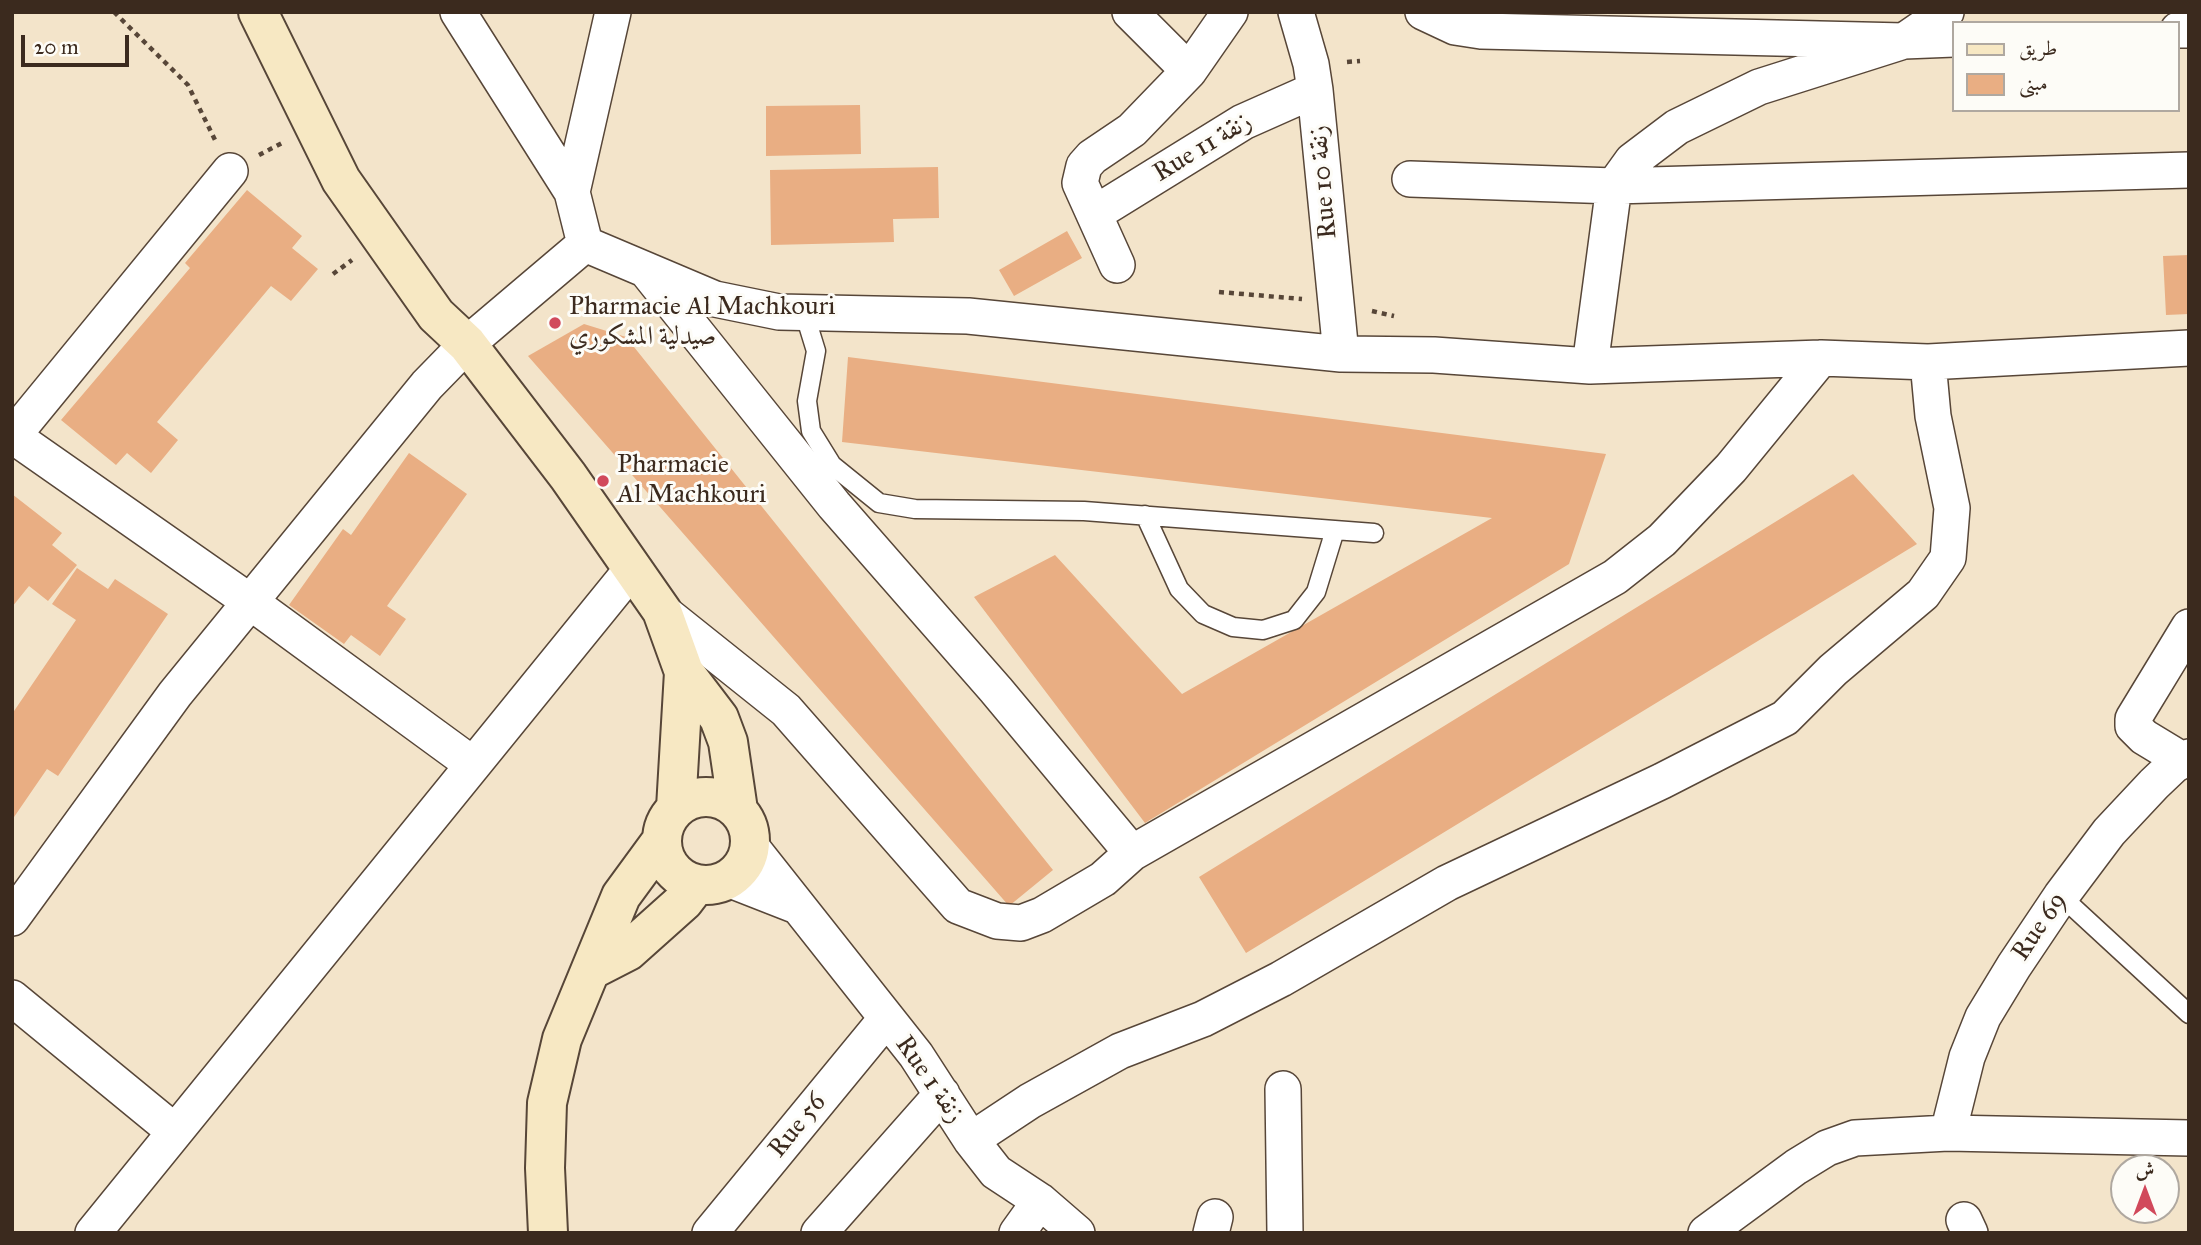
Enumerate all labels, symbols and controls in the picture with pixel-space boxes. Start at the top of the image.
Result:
scale bar [24,21,133,65]
legend [1952,21,2180,112]
text: 20 m [34,34,79,60]
text: طريق [2019,35,2057,61]
text: مبنى [2019,70,2048,96]
street label: Rue 11 زنقة [1148,106,1258,190]
street label: Rue 10 زنقة [1303,124,1345,240]
place label: Pharmacie Al Machkouri صيدلية المشكوري [569,292,836,354]
marker: Pharmacie Al Machkouri صيدلية المشكوري [547,315,563,331]
place label: Pharmacie Al Machkouri [617,450,766,512]
marker: Pharmacie Al Machkouri [595,473,611,489]
street label: Rue 69 [2006,887,2074,967]
street label: Rue 1 زنقة [888,1030,970,1130]
street label: Rue 56 [763,1088,833,1164]
north arrow [2110,1154,2180,1224]
text: ش [2136,1158,2154,1181]

